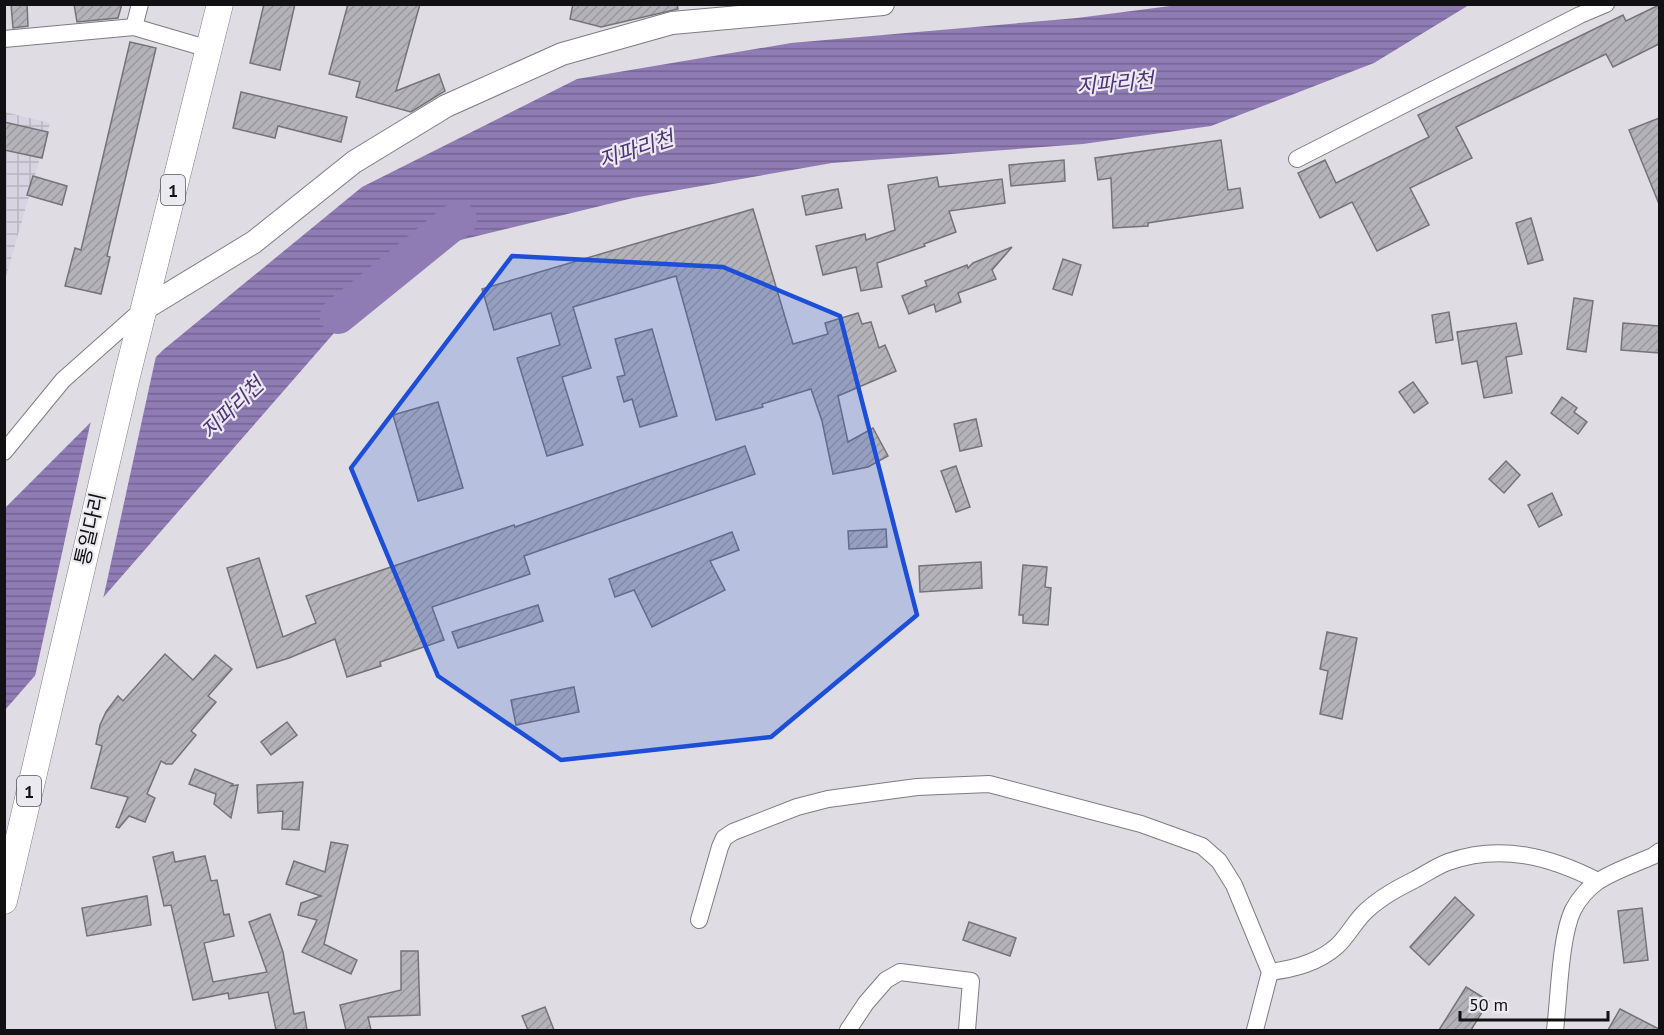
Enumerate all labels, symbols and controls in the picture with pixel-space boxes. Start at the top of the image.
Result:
water label: 지파리천 [1075,66,1157,100]
water label: 지파리천 [595,123,679,174]
road number: 1 [161,175,185,205]
water label: 지파리천 [195,370,271,445]
street label: 통일다리 [69,490,111,568]
road number: 1 [17,776,41,806]
scale bar [1460,984,1608,1022]
text: 50 m [1469,993,1508,1016]

